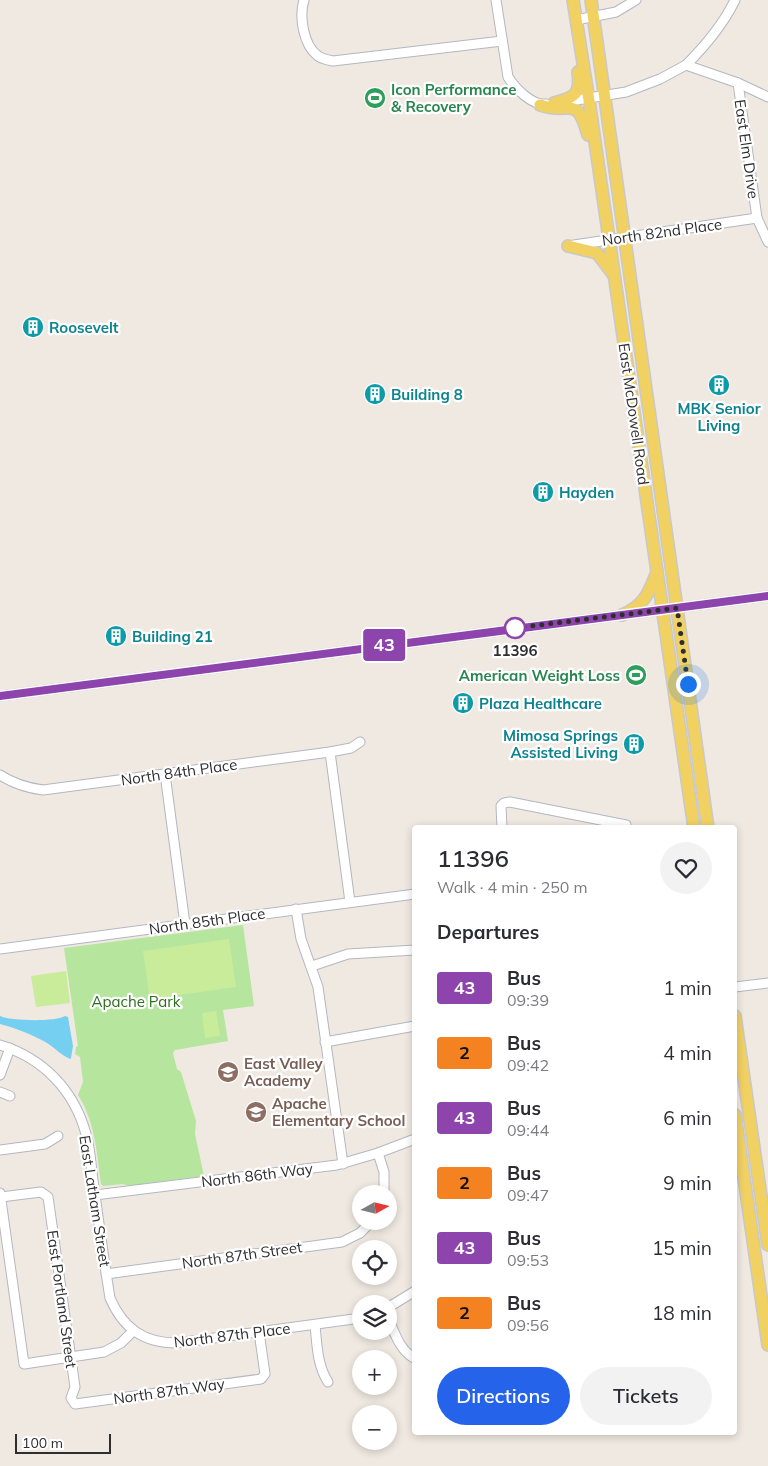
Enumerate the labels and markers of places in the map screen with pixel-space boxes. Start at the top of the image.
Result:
place label: Icon Performance & Recovery [391,80,516,116]
sports icon: Icon Performance & Recovery [363,86,387,110]
building icon: Roosevelt [21,315,45,339]
place label: Roosevelt [49,318,119,337]
building icon: MBK Senior Living [707,373,731,397]
building icon: Building 8 [363,382,387,406]
place label: Building 8 [391,385,463,404]
place label: MBK Senior Living [677,399,761,435]
building icon: Hayden [531,480,555,504]
place label: Hayden [559,483,614,502]
marker: 11396 [504,617,526,639]
building icon: Building 21 [104,624,128,648]
place label: Building 21 [132,627,213,646]
place label: 11396 [492,641,538,660]
sports icon: American Weight Loss [624,663,648,687]
place label: American Weight Loss [459,666,620,685]
building icon: Plaza Healthcare [451,691,475,715]
place label: Plaza Healthcare [479,694,602,713]
place label: Mimosa Springs Assisted Living [503,726,618,762]
building icon: Mimosa Springs Assisted Living [622,732,646,756]
place label: East Valley Academy [244,1054,324,1090]
school or university icon: East Valley Academy [216,1060,240,1084]
place label: Apache Elementary School [272,1094,405,1130]
school or university icon: Apache Elementary School [244,1100,268,1124]

